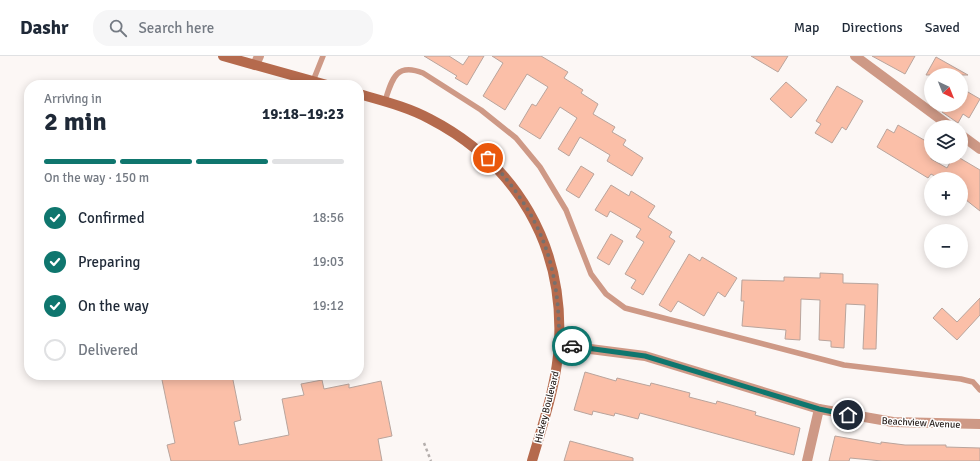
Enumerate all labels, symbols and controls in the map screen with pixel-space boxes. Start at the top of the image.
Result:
search box [93,10,373,46]
text: Dashr [20,16,69,40]
icon: search [107,17,129,39]
text: Search here [139,19,214,37]
text: Map [794,19,820,36]
text: Directions [842,19,903,36]
text: Saved [925,19,960,36]
north arrow [924,68,968,112]
map controls [924,68,968,268]
text: Arriving in [44,91,102,107]
text: 19:18–19:23 [262,105,344,123]
text: 2 min [44,106,107,138]
button: layers [924,120,968,164]
pin [471,141,505,175]
icon: bag [477,147,499,169]
text: On the way · 150 m [44,170,149,186]
button: + [924,172,968,216]
icon: check [44,207,66,229]
text: Confirmed [78,209,145,227]
text: 18:56 [312,210,344,226]
button: − [924,224,968,268]
icon: check [44,251,66,273]
text: Preparing [78,253,141,271]
text: 19:03 [312,254,344,270]
icon: check [44,295,66,317]
text: On the way [78,297,149,315]
text: 19:12 [312,298,344,314]
courier [552,326,592,366]
icon: car [561,335,583,357]
text: Delivered [78,341,138,359]
street label: Hickey Boulevard [532,370,562,444]
pin [831,398,865,432]
icon: home [837,404,859,426]
street label: Beachview Avenue [881,415,961,431]

